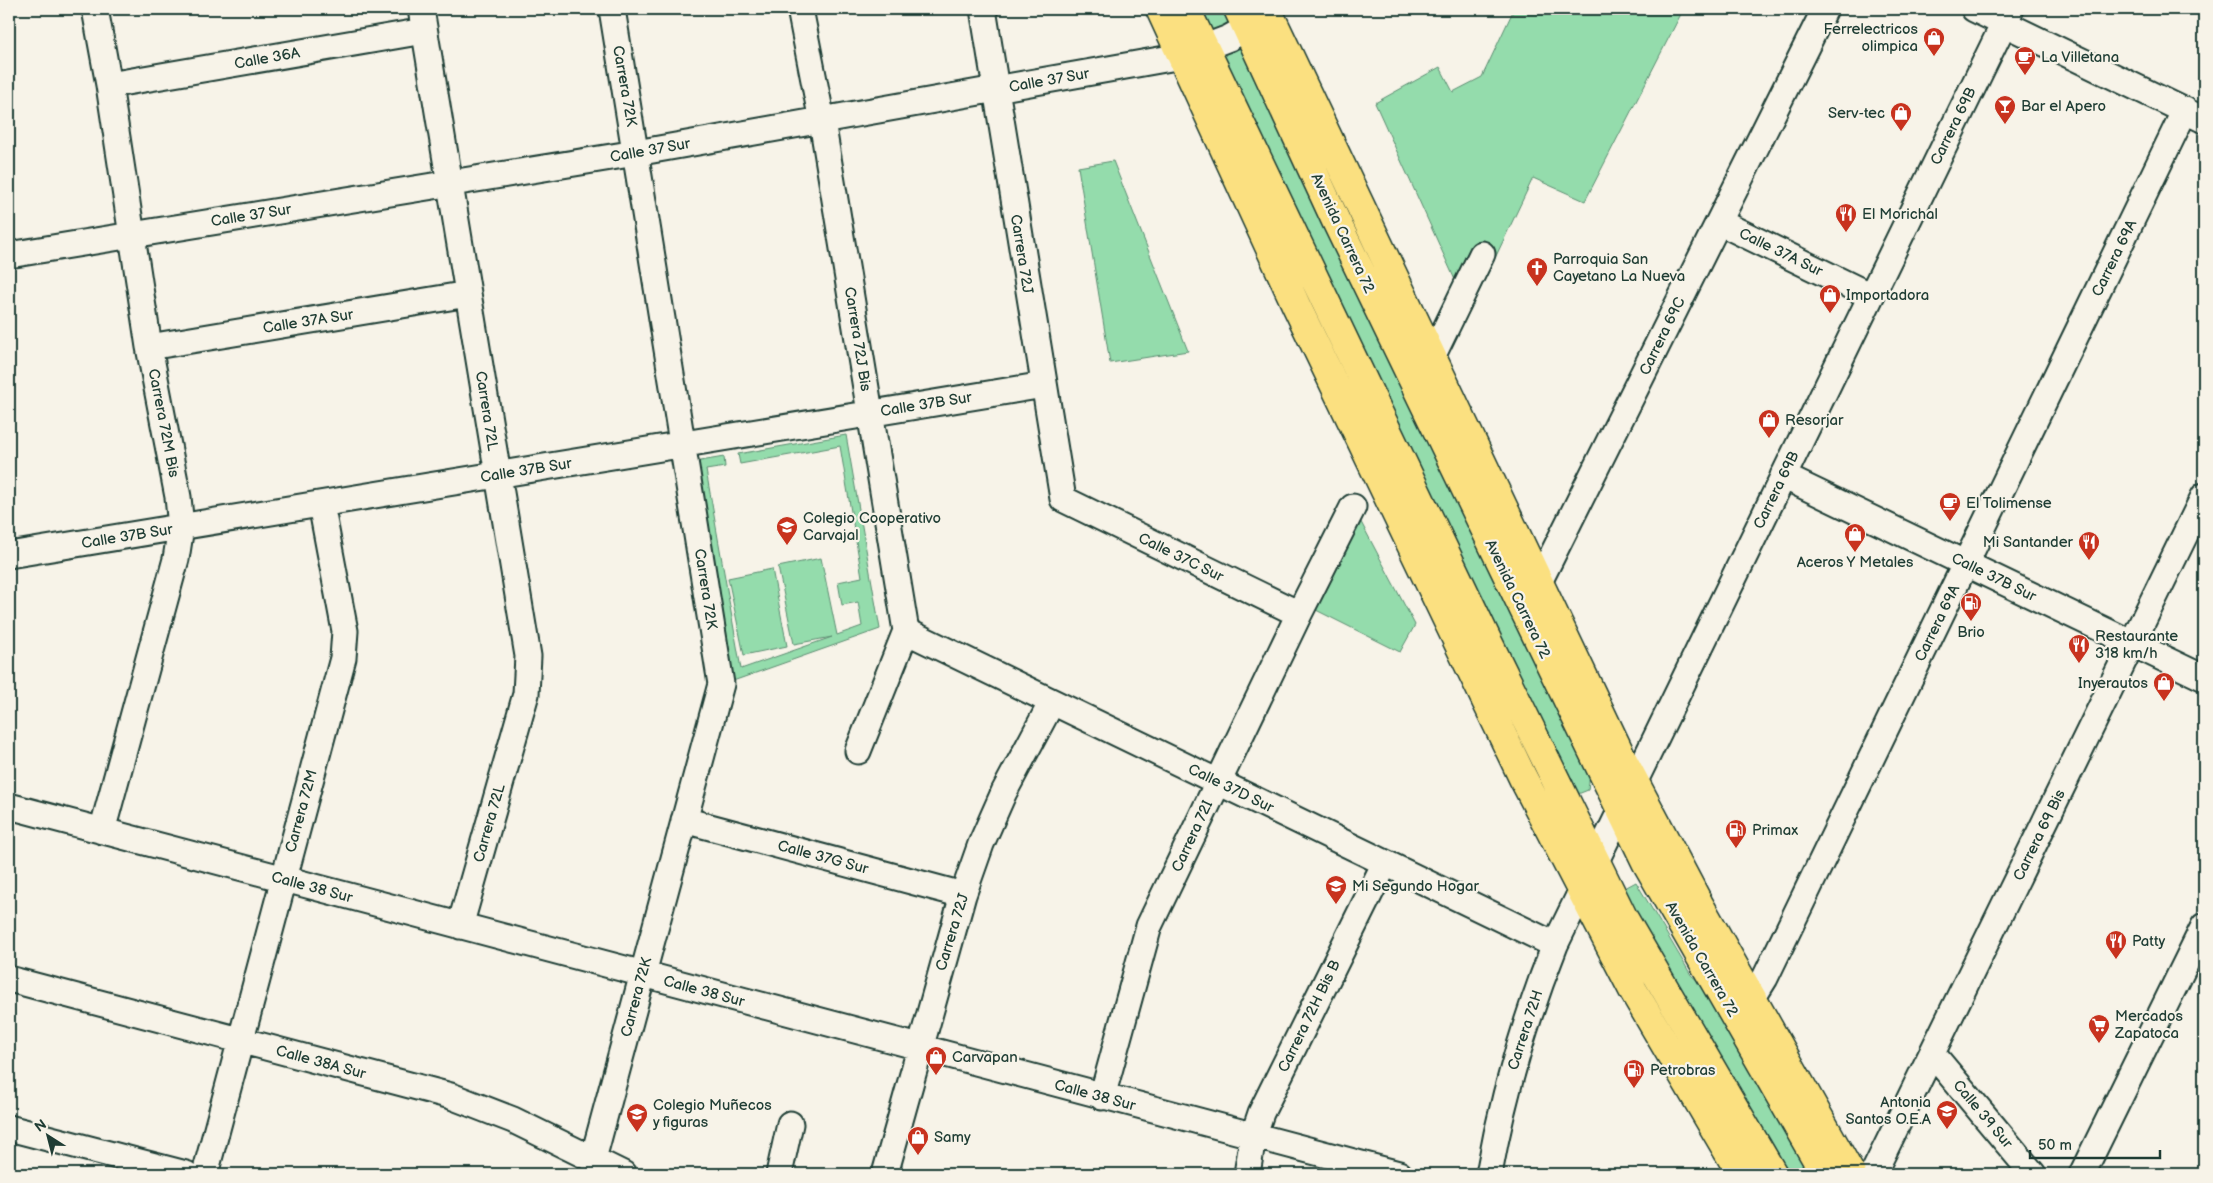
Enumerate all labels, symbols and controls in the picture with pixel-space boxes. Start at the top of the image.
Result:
place label: Ferrelectricos olimpica [1824,20,1919,56]
shop icon: Ferrelectricos olimpica [1922,26,1946,57]
street label: Calle 36A [233,43,302,74]
street label: Carrera 72K [608,44,641,128]
cafe icon: La Villetana [2013,45,2037,76]
place label: La Villetana [2041,48,2119,67]
street label: Calle 37 Sur [1008,64,1091,97]
street label: Carrera 69B [1926,84,1980,168]
bar icon: Bar el Apero [1993,94,2017,125]
place label: Bar el Apero [2021,97,2106,116]
shop icon: Serv-tec [1889,101,1913,132]
place label: Serv-tec [1828,104,1885,123]
street label: Calle 37 Sur [609,134,692,167]
street label: Avenida Carrera 72 [1306,170,1379,296]
street label: Calle 37 Sur [210,200,293,231]
restaurant icon: El Morichal [1834,202,1858,233]
place label: El Morichal [1862,205,1938,224]
street label: Carrera 72J [1006,213,1037,296]
street label: Carrera 69A [2088,216,2142,300]
street label: Calle 37A Sur [1736,224,1826,281]
place label: Parroquia San Cayetano La Nueva [1553,250,1685,286]
church icon: Parroquia San Cayetano La Nueva [1525,256,1549,287]
shop icon: Importadora [1818,283,1842,314]
street label: Carrera 72J Bis [840,286,875,393]
place label: Importadora [1846,286,1929,305]
street label: Carrera 69C [1635,294,1690,378]
street label: Calle 37A Sur [262,305,355,338]
street label: Carrera 72M Bis [144,367,183,480]
street label: Carrera 72L [471,370,502,453]
street label: Calle 37B Sur [879,388,974,421]
shop icon: Resorjar [1757,408,1781,439]
place label: Resorjar [1785,411,1844,430]
street label: Carrera 69B [1749,448,1803,532]
street label: Calle 37B Sur [479,454,574,487]
cafe icon: El Tolimense [1938,491,1962,522]
place label: El Tolimense [1966,494,2052,513]
place label: Colegio Cooperativo Carvajal [803,509,941,545]
school or university icon: Colegio Cooperativo Carvajal [775,515,799,546]
street label: Calle 37B Sur [80,520,175,553]
shop icon: Aceros Y Metales [1843,522,1867,553]
street label: Calle 37C Sur [1135,529,1227,587]
restaurant icon: Mi Santander [2077,530,2101,561]
place label: Mi Santander [1983,533,2074,552]
street label: Avenida Carrera 72 [1481,537,1555,662]
street label: Carrera 72K [690,547,721,631]
street label: Calle 37B Sur [1948,549,2040,606]
place label: Aceros Y Metales [1797,553,1914,572]
street label: Carrera 69A [1911,581,1965,665]
fuel station icon: Brio [1959,591,1983,622]
place label: Brio [1957,623,1985,642]
place label: Restaurante 318 km/h [2095,627,2178,663]
restaurant icon: Restaurante 318 km/h [2067,633,2091,664]
shop icon: Inyerautos [2152,671,2176,702]
place label: Inyerautos [2078,674,2149,693]
street label: Calle 37D Sur [1185,760,1277,818]
street label: Carrera 72M [281,768,322,855]
street label: Carrera 72L [469,781,510,865]
street label: Carrera 69 Bis [2009,786,2070,884]
street label: Carrera 72I [1168,797,1217,875]
fuel station icon: Primax [1724,818,1748,849]
place label: Primax [1752,821,1798,840]
street label: Calle 37G Sur [775,836,871,879]
street label: Calle 38 Sur [269,868,355,908]
school or university icon: Mi Segundo Hogar [1324,874,1348,905]
place label: Mi Segundo Hogar [1352,877,1479,896]
street label: Carrera 72J [932,890,974,973]
street label: Avenida Carrera 72 [1661,898,1742,1020]
restaurant icon: Patty [2104,929,2128,960]
place label: Patty [2132,932,2166,951]
street label: Carrera 72K [617,955,656,1039]
street label: Carrera 72H Bis B [1274,957,1345,1075]
street label: Calle 38 Sur [661,972,747,1012]
street label: Carrera 72H [1504,988,1547,1073]
place label: Mercados Zapatoca [2114,1007,2184,1043]
supermarket icon: Mercados Zapatoca [2087,1013,2111,1044]
street label: Calle 38A Sur [274,1041,369,1084]
shop icon: Carvapan [924,1045,948,1076]
place label: Carvapan [952,1048,1018,1067]
fuel station icon: Petrobras [1622,1058,1646,1089]
place label: Petrobras [1650,1061,1716,1080]
street label: Calle 38 Sur [1052,1076,1138,1116]
street label: Calle 39 Sur [1949,1076,2017,1153]
place label: Antonia Santos O.E.A [1845,1093,1932,1129]
place label: Colegio Muñecos y figuras [652,1096,772,1132]
school or university icon: Antonia Santos O.E.A [1935,1099,1959,1130]
school or university icon: Colegio Muñecos y figuras [625,1102,649,1133]
north arrow [22,1110,72,1160]
text: N [31,1116,50,1136]
shop icon: Samy [906,1125,930,1156]
place label: Samy [934,1128,971,1147]
scale bar [2030,1128,2160,1160]
text: 50 m [2038,1136,2072,1155]

